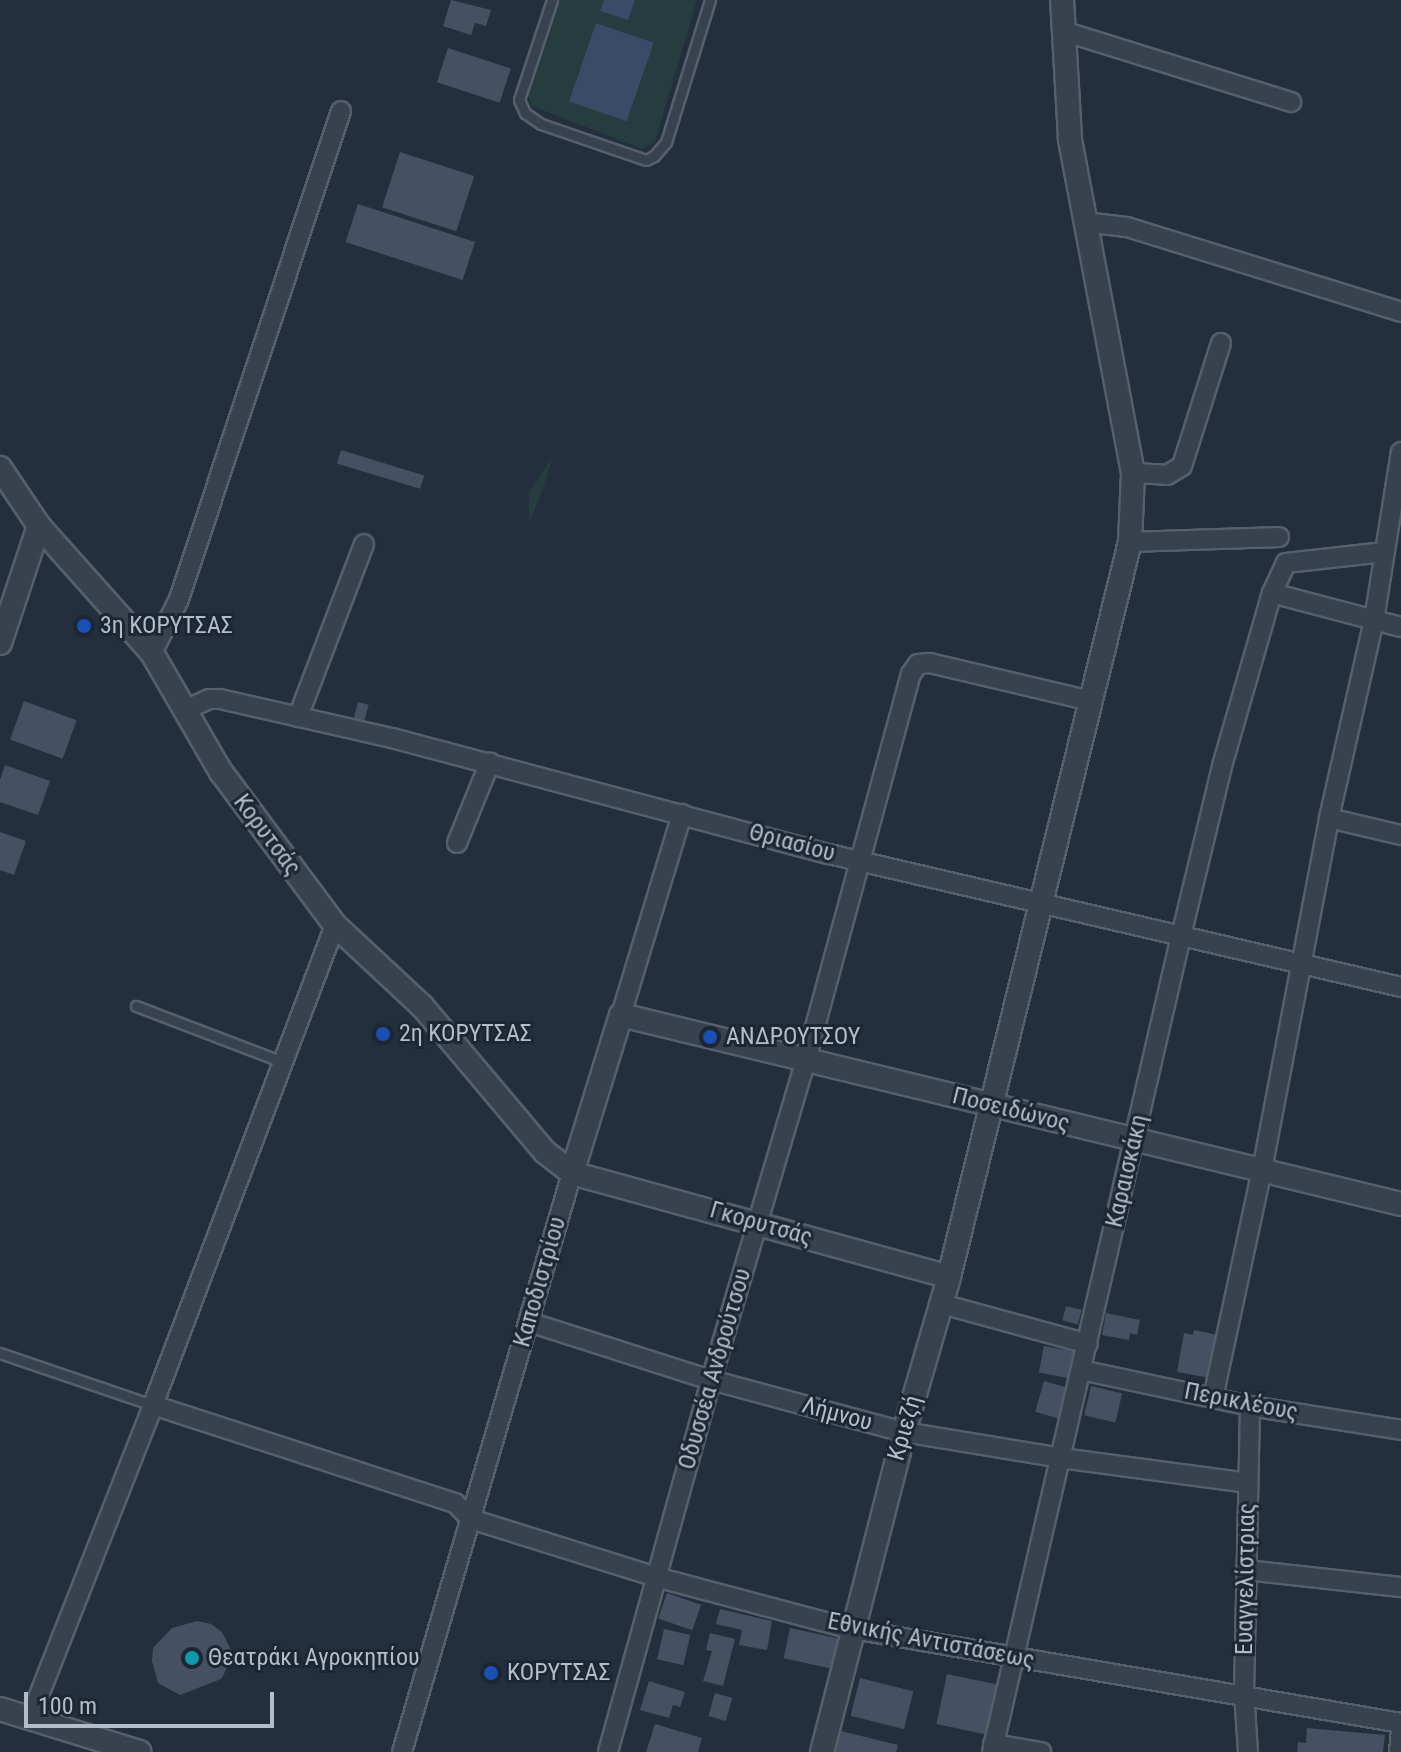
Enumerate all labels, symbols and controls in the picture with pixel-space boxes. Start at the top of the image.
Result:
place label: 3η ΚΟΡΥΤΣΑΣ [100,612,233,640]
marker: 3η ΚΟΡΥΤΣΑΣ [75,617,93,635]
street label: Κορυτσάς [227,789,307,881]
street label: Θριασίου [746,818,838,868]
place label: 2η ΚΟΡΥΤΣΑΣ [399,1020,532,1048]
place label: ΑΝΔΡΟΥΤΣΟΥ [726,1023,860,1051]
marker: 2η ΚΟΡΥΤΣΑΣ [374,1025,392,1043]
marker: ΑΝΔΡΟΥΤΣΟΥ [701,1028,719,1046]
street label: Ποσειδώνος [949,1082,1073,1138]
street label: Καραισκάκη [1100,1112,1154,1230]
street label: Γκορυτσάς [707,1196,815,1252]
street label: Καποδιστρίου [508,1214,572,1350]
street label: Οδυσσέα Ανδρούτσου [673,1265,757,1473]
street label: Περικλέους [1182,1377,1300,1427]
street label: Λήμνου [799,1391,875,1437]
street label: Κριεζή [882,1392,928,1464]
street label: Ευαγγελίστριας [1230,1503,1262,1655]
street label: Εθνικής Αντιστάσεως [825,1607,1037,1675]
place label: Θεατράκι Αγροκηπίου [208,1644,420,1672]
marker: Θεατράκι Αγροκηπίου [183,1649,201,1667]
place label: ΚΟΡΥΤΣΑΣ [507,1659,611,1687]
marker: ΚΟΡΥΤΣΑΣ [482,1664,500,1682]
scale bar [28,1676,278,1726]
text: 100 m [38,1692,97,1720]

